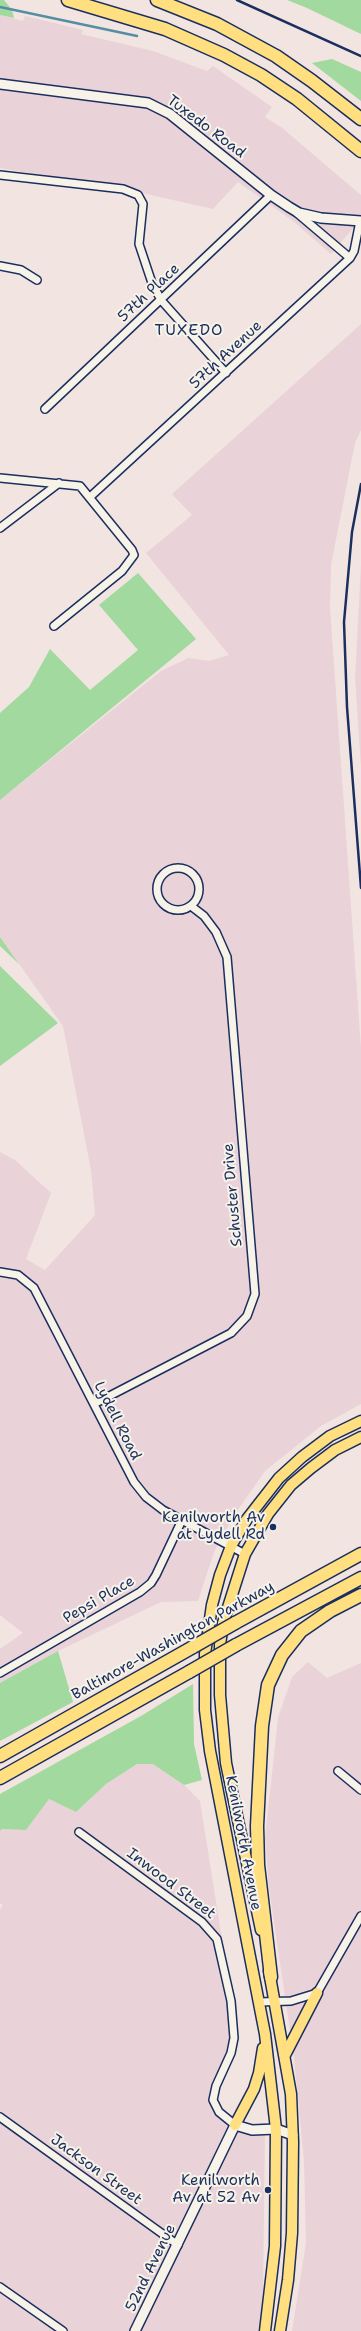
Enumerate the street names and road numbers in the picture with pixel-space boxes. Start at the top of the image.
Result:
street label: Tuxedo Road [163,92,249,162]
street label: 57th Place [114,260,184,326]
street label: 57th Avenue [186,317,266,393]
street label: Schuster Drive [220,1143,246,1247]
street label: Lydell Road [90,1379,144,1463]
street label: Pepsi Place [60,1572,138,1628]
street label: Baltimore-Washington Parkway [69,1578,277,1704]
street label: Kenilworth Avenue [221,1774,265,1912]
street label: Inwood Street [123,1845,219,1923]
street label: Jackson Street [47,2131,145,2209]
street label: 52nd Avenue [122,2221,180,2315]

